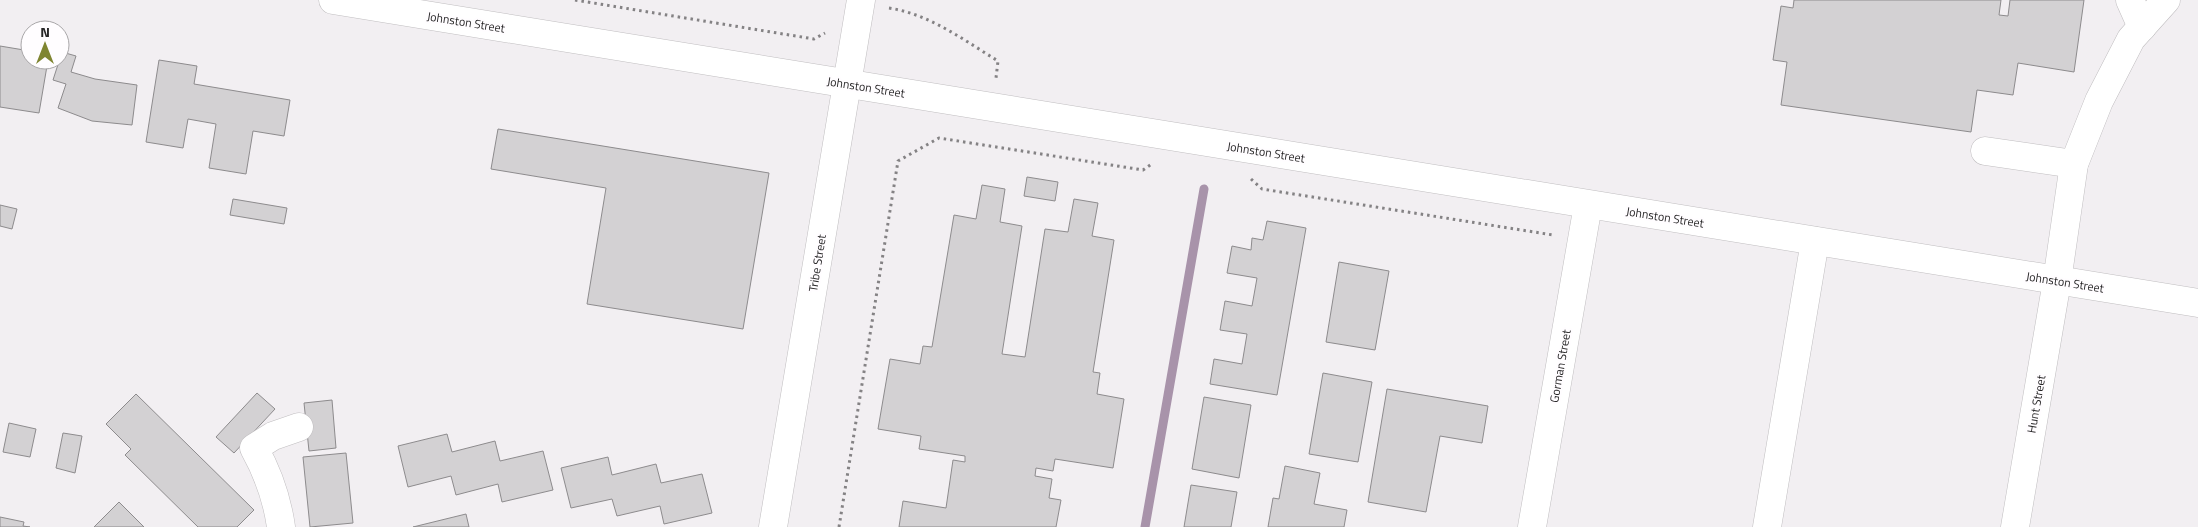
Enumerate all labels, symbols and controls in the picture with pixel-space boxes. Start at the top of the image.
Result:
street label: Johnston Street [426,6,507,38]
north arrow [20,20,70,70]
text: N [40,21,50,42]
street label: Johnston Street [826,71,907,103]
street label: Johnston Street [1226,136,1307,168]
street label: Johnston Street [1625,201,1706,233]
street label: Tribe Street [803,232,831,293]
street label: Johnston Street [2025,266,2106,298]
street label: Gorman Street [1544,327,1576,404]
street label: Hunt Street [2022,373,2051,435]

